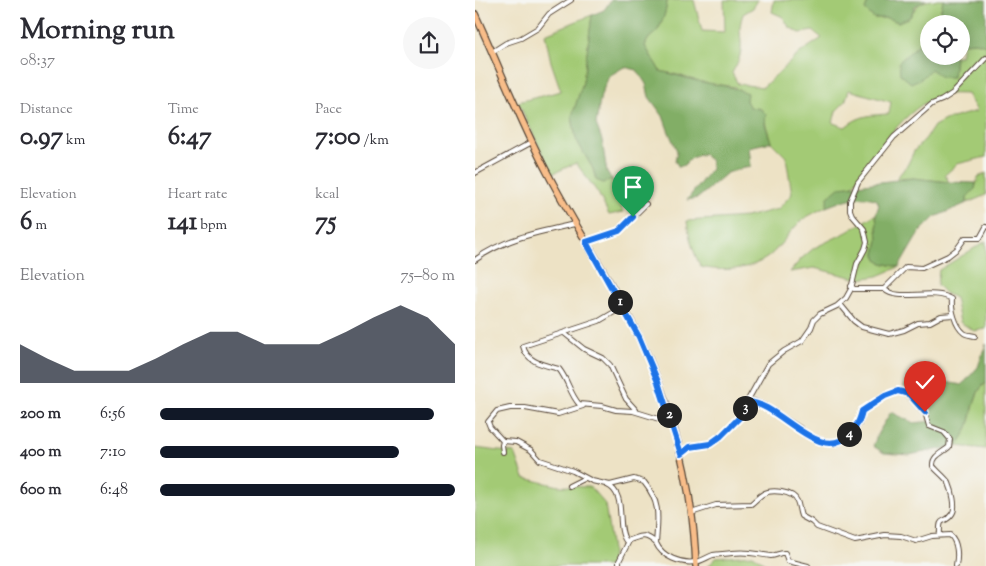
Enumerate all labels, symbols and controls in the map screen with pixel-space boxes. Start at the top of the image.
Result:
text: Morning run [20,11,175,51]
map controls [920,15,970,65]
button: locate [920,15,970,65]
button: share [403,17,455,69]
text: 08:37 [20,50,55,73]
text: Distance [20,100,73,120]
text: Time [168,100,199,120]
text: Pace [315,100,342,120]
text: 0.97 [20,120,63,156]
text: 6:47 [168,120,211,156]
text: 7:00 [315,120,361,156]
text: km [63,131,85,151]
text: /km [361,131,389,151]
pin [612,166,654,217]
icon: arrive [619,173,647,201]
text: Elevation [20,185,77,205]
text: Heart rate [168,185,227,205]
text: kcal [315,185,339,205]
text: 6 [20,205,32,241]
text: 141 [168,205,197,241]
text: 75 [315,205,336,241]
text: m [32,216,47,236]
text: bpm [197,216,227,236]
text: Elevation [20,265,85,288]
text: 75–80 m [400,265,455,288]
pin: 1 [607,290,633,314]
text: 1 [618,292,623,312]
pin [904,361,946,412]
icon: check [911,368,939,396]
pin: 3 [733,396,757,420]
text: 3 [743,398,748,418]
pin: 2 [657,402,681,428]
text: 200 m [20,403,61,426]
text: 6:56 [100,403,125,426]
text: 2 [666,405,673,425]
pin: 4 [837,422,861,446]
text: 4 [846,424,853,444]
text: 400 m [20,441,62,464]
text: 7:10 [100,441,126,464]
text: 600 m [20,479,62,502]
text: 6:48 [100,479,128,502]

